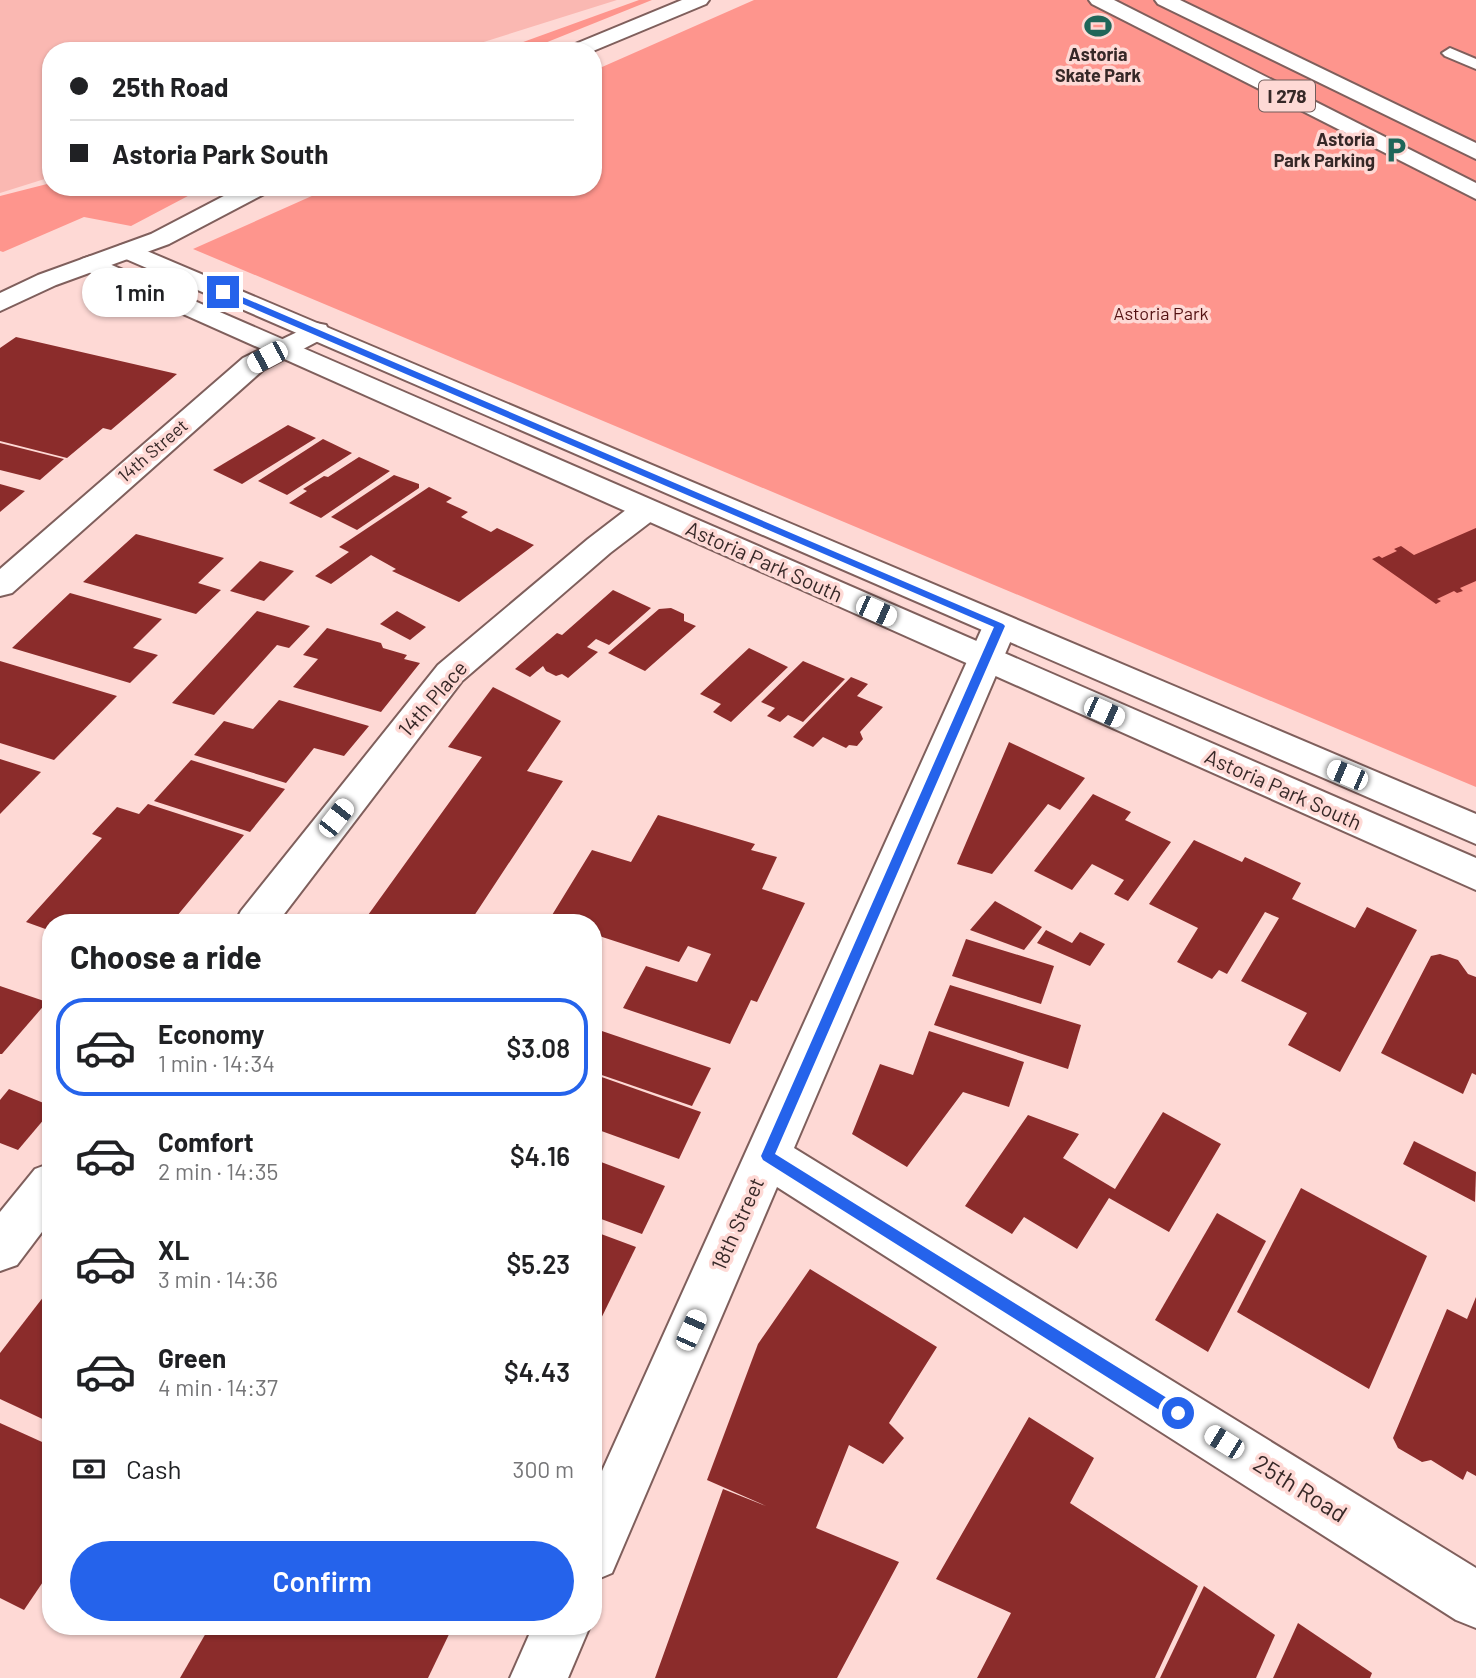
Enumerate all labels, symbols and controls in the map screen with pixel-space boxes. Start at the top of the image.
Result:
sports icon: Astoria Skate Park [1083,11,1113,41]
place label: Astoria Skate Park [1055,43,1141,86]
text: 25th Road [112,71,229,102]
road number: I 278 [1259,80,1315,111]
place label: Astoria Park Parking [1274,128,1375,171]
parking icon: Astoria Park Parking [1381,135,1411,165]
text: Astoria Park South [112,138,328,169]
callout: 1 min [83,268,198,316]
route end [207,276,239,308]
text: 1 min [115,278,165,306]
park label: Astoria Park [1114,302,1208,324]
car [244,338,291,376]
street label: 14th Street [113,414,192,487]
street label: Astoria Park South [682,515,847,606]
car [853,593,900,629]
street label: 14th Place [392,655,472,741]
car [1081,694,1128,730]
street label: Astoria Park South [1201,743,1366,834]
car [1324,757,1371,793]
car [315,795,358,841]
text: Choose a ride [70,937,262,975]
icon: car [74,1016,137,1079]
text: Economy [158,1018,264,1049]
text: $3.08 [506,1032,570,1063]
text: 1 min · 14:34 [158,1049,275,1077]
icon: car [74,1124,137,1187]
text: Comfort [158,1126,254,1157]
text: $4.16 [510,1140,570,1171]
text: 2 min · 14:35 [158,1157,278,1185]
street label: 18th Street [705,1173,768,1274]
icon: car [74,1232,137,1295]
text: XL [158,1234,189,1265]
text: $5.23 [507,1248,570,1279]
text: 3 min · 14:36 [158,1265,278,1293]
car [673,1307,710,1353]
icon: car [74,1340,137,1403]
text: Green [158,1342,226,1373]
text: $4.43 [504,1356,570,1387]
text: 4 min · 14:37 [158,1373,278,1401]
route start [1162,1397,1194,1429]
car [1201,1422,1248,1462]
street label: 25th Road [1249,1448,1353,1528]
icon: cash [70,1450,108,1488]
text: Cash [126,1453,181,1484]
text: 300 m [513,1455,574,1483]
button: Confirm [70,1541,574,1621]

